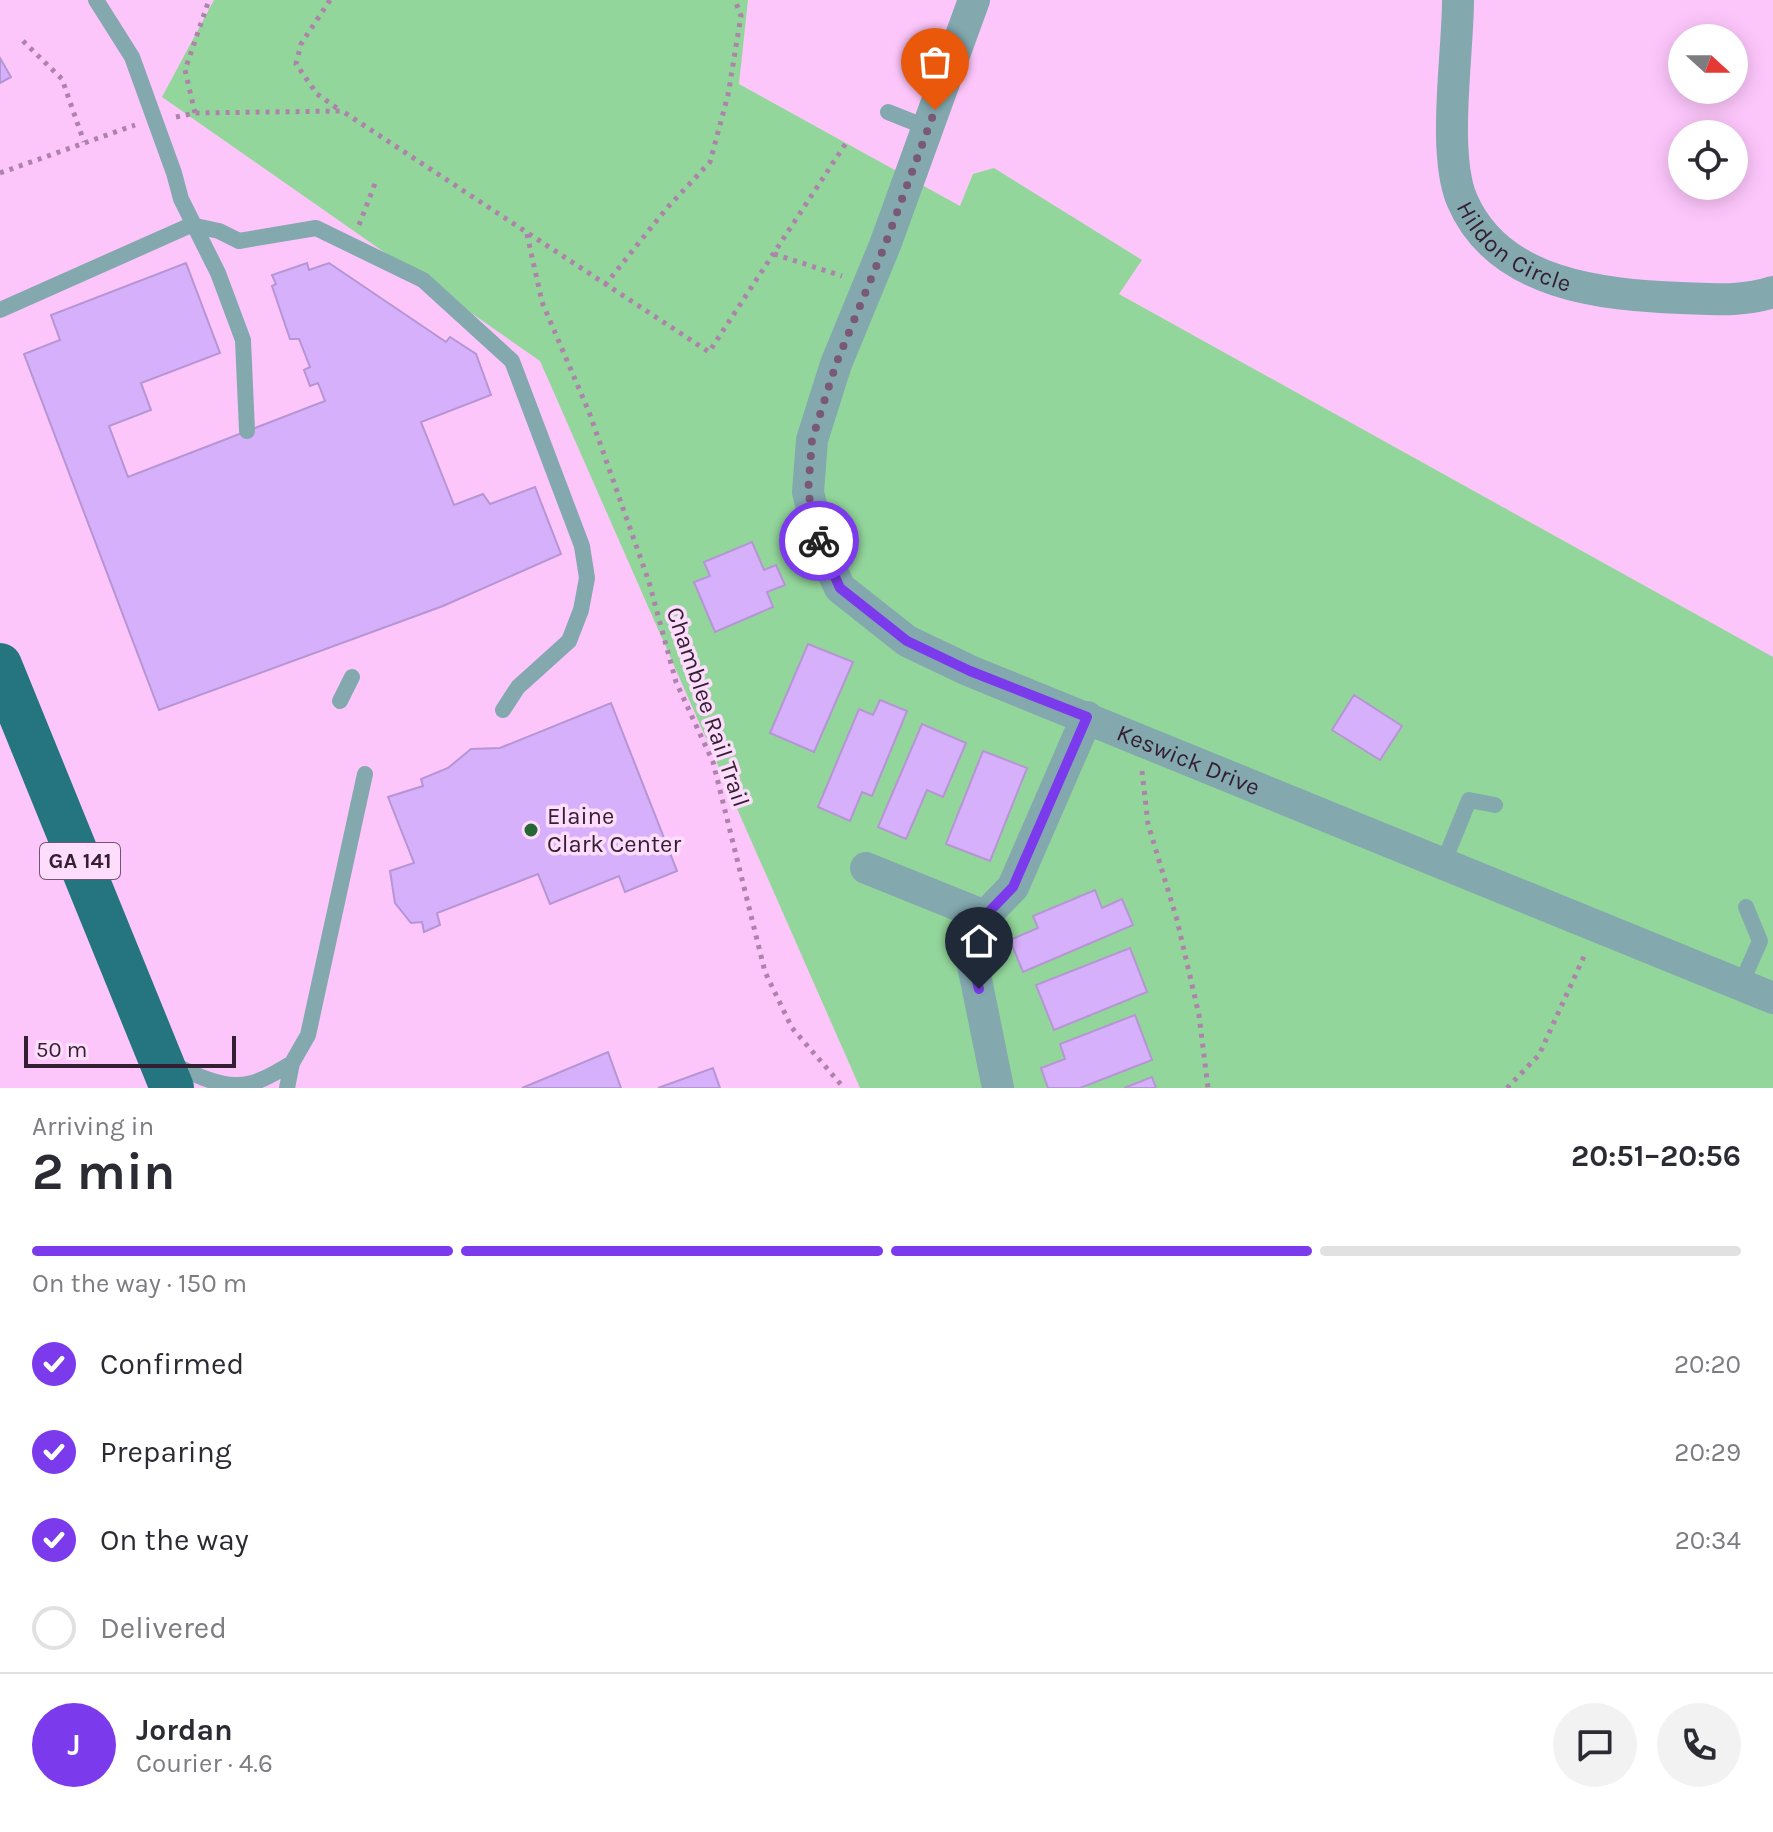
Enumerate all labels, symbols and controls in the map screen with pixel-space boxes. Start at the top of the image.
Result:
north arrow [1668,24,1748,104]
map controls [1668,24,1748,200]
pin [901,28,969,110]
icon: bag [913,40,957,84]
button: locate [1668,120,1748,200]
street label: Hildon Circle [1451,196,1574,298]
courier [779,501,859,581]
icon: bike [797,519,841,563]
street label: Chamblee Rail Trail [661,603,755,811]
street label: Keswick Drive [1113,718,1264,802]
place label: Elaine Clark Center [547,802,681,858]
marker: Elaine Clark Center [522,821,540,839]
road number: GA 141 [40,843,120,879]
pin [945,907,1013,989]
icon: home [957,919,1001,963]
scale bar [24,1032,236,1068]
text: 50 m [36,1037,87,1063]
text: Arriving in [32,1111,154,1142]
text: 20:51–20:56 [1571,1138,1741,1174]
text: 2 min [32,1141,175,1202]
text: On the way · 150 m [32,1268,247,1299]
icon: check [32,1342,76,1386]
text: Confirmed [100,1346,244,1382]
text: 20:20 [1674,1349,1741,1380]
icon: check [32,1430,76,1474]
text: Preparing [100,1434,232,1470]
text: 20:29 [1674,1437,1741,1468]
icon: check [32,1518,76,1562]
text: On the way [100,1522,249,1558]
text: 20:34 [1675,1525,1741,1556]
text: Delivered [100,1610,227,1646]
button: chat [1553,1703,1637,1787]
button: phone [1657,1703,1741,1787]
text: Jordan [136,1712,233,1748]
text: J [67,1727,81,1763]
text: Courier · 4.6 [136,1748,273,1779]

